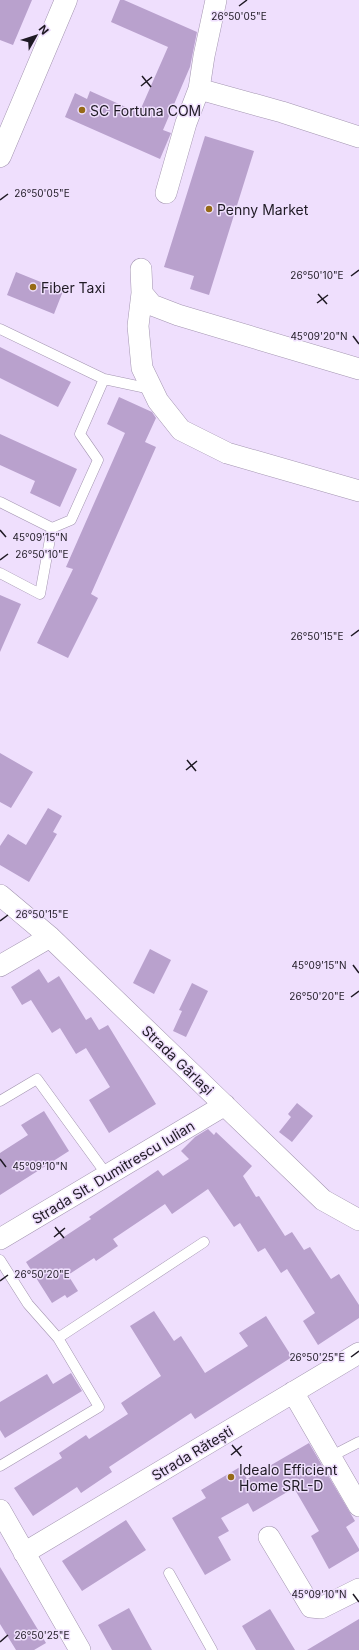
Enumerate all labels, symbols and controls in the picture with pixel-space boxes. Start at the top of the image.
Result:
text: 26°50'05"E [211,10,267,22]
north arrow [16,16,56,56]
text: N [36,22,52,37]
place label: SC Fortuna COM [90,102,201,119]
marker: SC Fortuna COM [77,105,87,115]
text: 26°50'05"E [14,187,70,199]
place label: Penny Market [217,201,309,218]
marker: Penny Market [204,204,214,214]
text: 26°50'10"E [290,269,344,281]
place label: Fiber Taxi [41,279,106,296]
marker: Fiber Taxi [28,282,38,292]
text: 45°09'20"N [290,330,348,342]
text: 45°09'15"N [13,531,67,543]
text: 26°50'10"E [15,548,69,560]
text: 26°50'15"E [290,630,344,642]
text: 26°50'15"E [15,908,69,920]
text: 45°09'15"N [292,959,346,971]
text: 26°50'20"E [289,990,345,1002]
street label: Strada Gârlași [138,1022,217,1099]
street label: Strada Slt. Dumitrescu Iulian [29,1117,197,1227]
text: 45°09'10"N [12,1160,68,1172]
text: 26°50'20"E [14,1268,70,1280]
text: 26°50'25"E [289,1351,345,1363]
street label: Strada Rătești [148,1422,236,1485]
place label: Idealo Efficient Home SRL-D [239,1461,338,1494]
marker: Idealo Efficient Home SRL-D [226,1472,236,1482]
text: 45°09'10"N [291,1588,347,1600]
text: 26°50'25"E [14,1629,70,1641]

